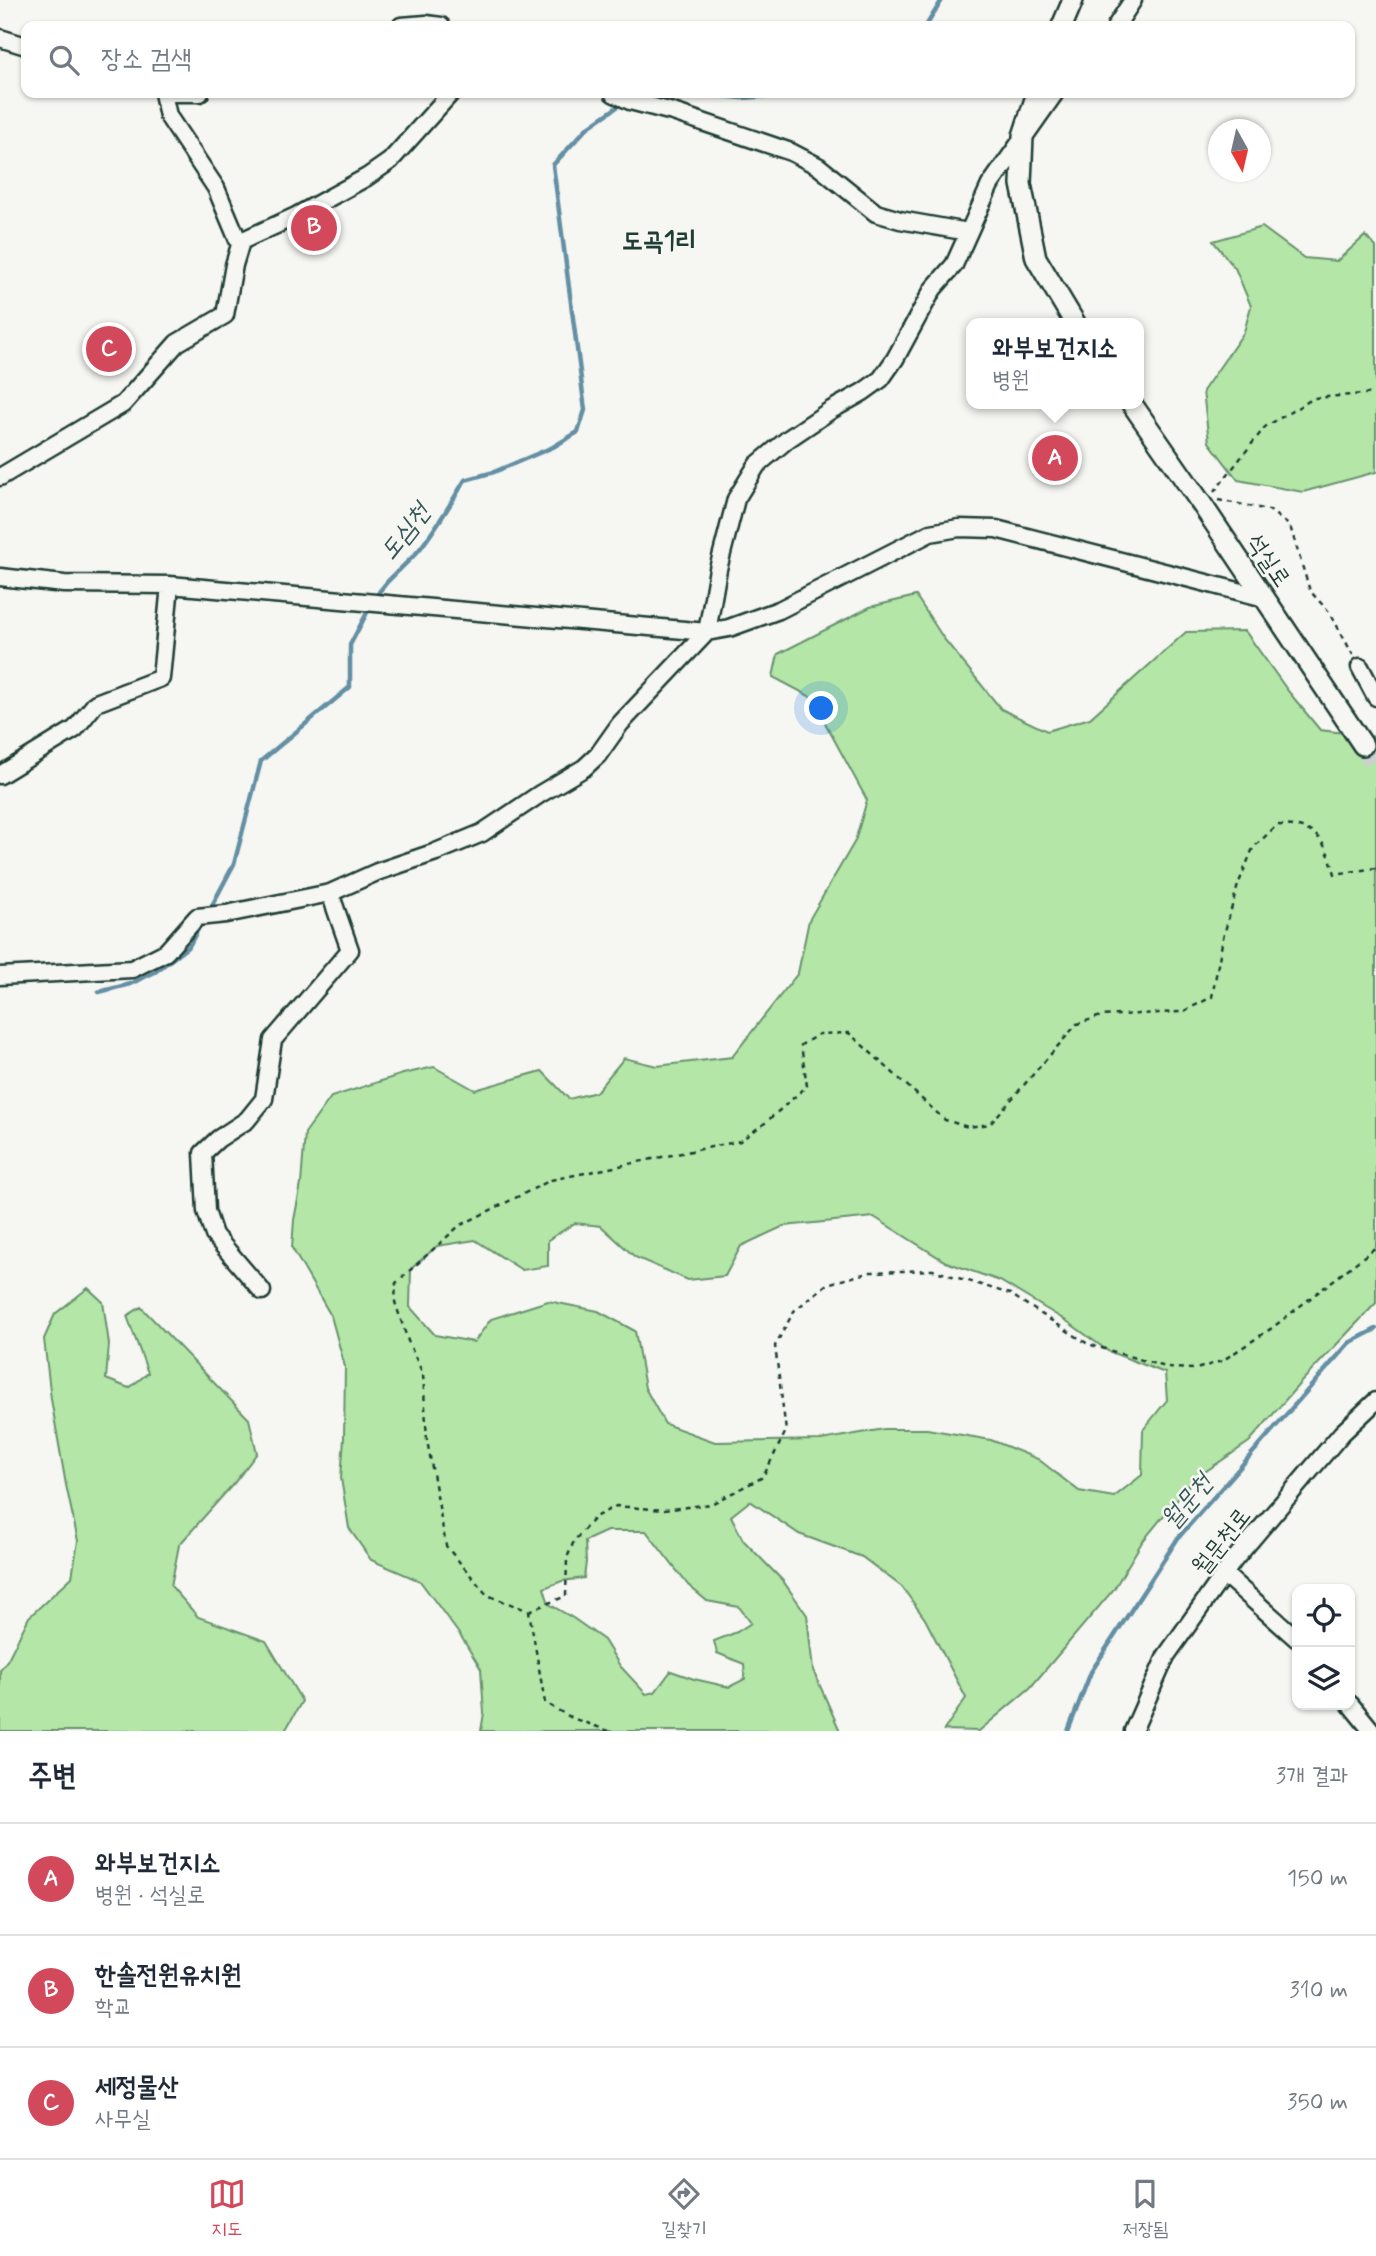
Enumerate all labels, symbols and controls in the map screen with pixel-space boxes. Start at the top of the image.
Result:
search box [21,21,1355,98]
icon: search [45,41,83,79]
text: 장소 검색 [101,43,192,77]
north arrow [1208,119,1271,182]
pin: B [291,202,337,254]
district label: 도곡1리 [622,225,696,259]
popup [966,318,1144,409]
pin: C [86,323,132,375]
text: 와부보건지소 [992,332,1118,366]
text: 병원 [992,366,1029,396]
pin: A [1032,432,1078,484]
water label: 도심천 [373,495,440,567]
street label: 석실로 [1239,528,1297,594]
your location [804,691,838,725]
water label: 월문천 [1154,1465,1223,1537]
street label: 월문천로 [1186,1502,1258,1582]
map controls [1292,1584,1355,1710]
button: locate [1292,1584,1355,1647]
button: layers [1292,1647,1355,1710]
text: 주변 [28,1757,76,1796]
text: 3개 결과 [1276,1762,1348,1792]
text: 와부보건지소 [95,1847,221,1881]
text: A [43,1864,59,1894]
text: 150 m [1287,1864,1348,1894]
text: 병원 · 석실로 [95,1881,205,1911]
text: 한솔전원유치원 [95,1959,241,1993]
text: B [44,1976,58,2006]
text: 310 m [1289,1976,1348,2006]
text: 학교 [95,1993,132,2023]
text: 세정물산 [95,2071,179,2105]
text: C [43,2088,59,2118]
text: 350 m [1287,2088,1348,2118]
text: 사무실 [95,2105,151,2135]
tab: 지도 [208,2175,246,2242]
tab: 길찾기 [661,2175,707,2242]
tab: 저장됨 [1122,2175,1168,2242]

